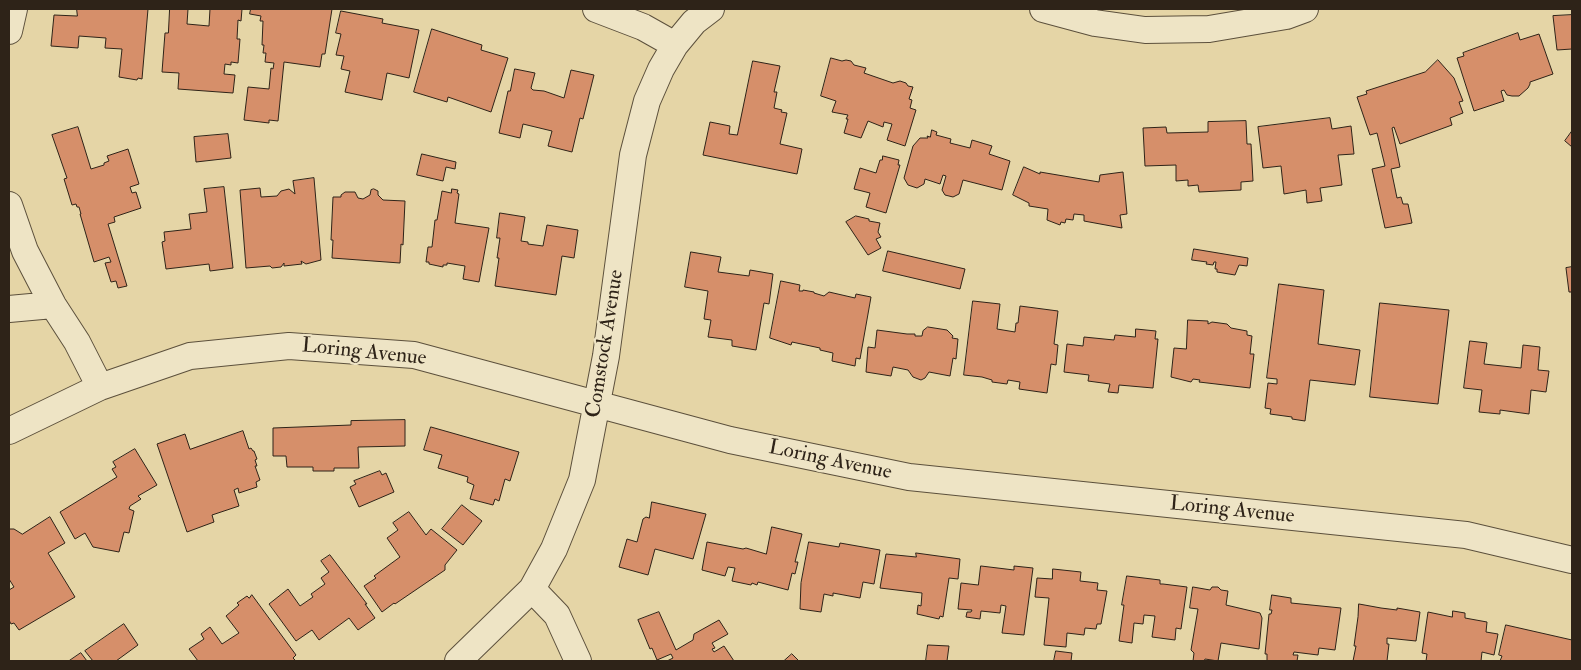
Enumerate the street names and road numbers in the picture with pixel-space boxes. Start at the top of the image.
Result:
street label: Comstock Avenue [582,268,630,420]
street label: Loring Avenue [300,334,428,372]
street label: Loring Avenue [766,436,894,486]
street label: Loring Avenue [1168,492,1296,530]

